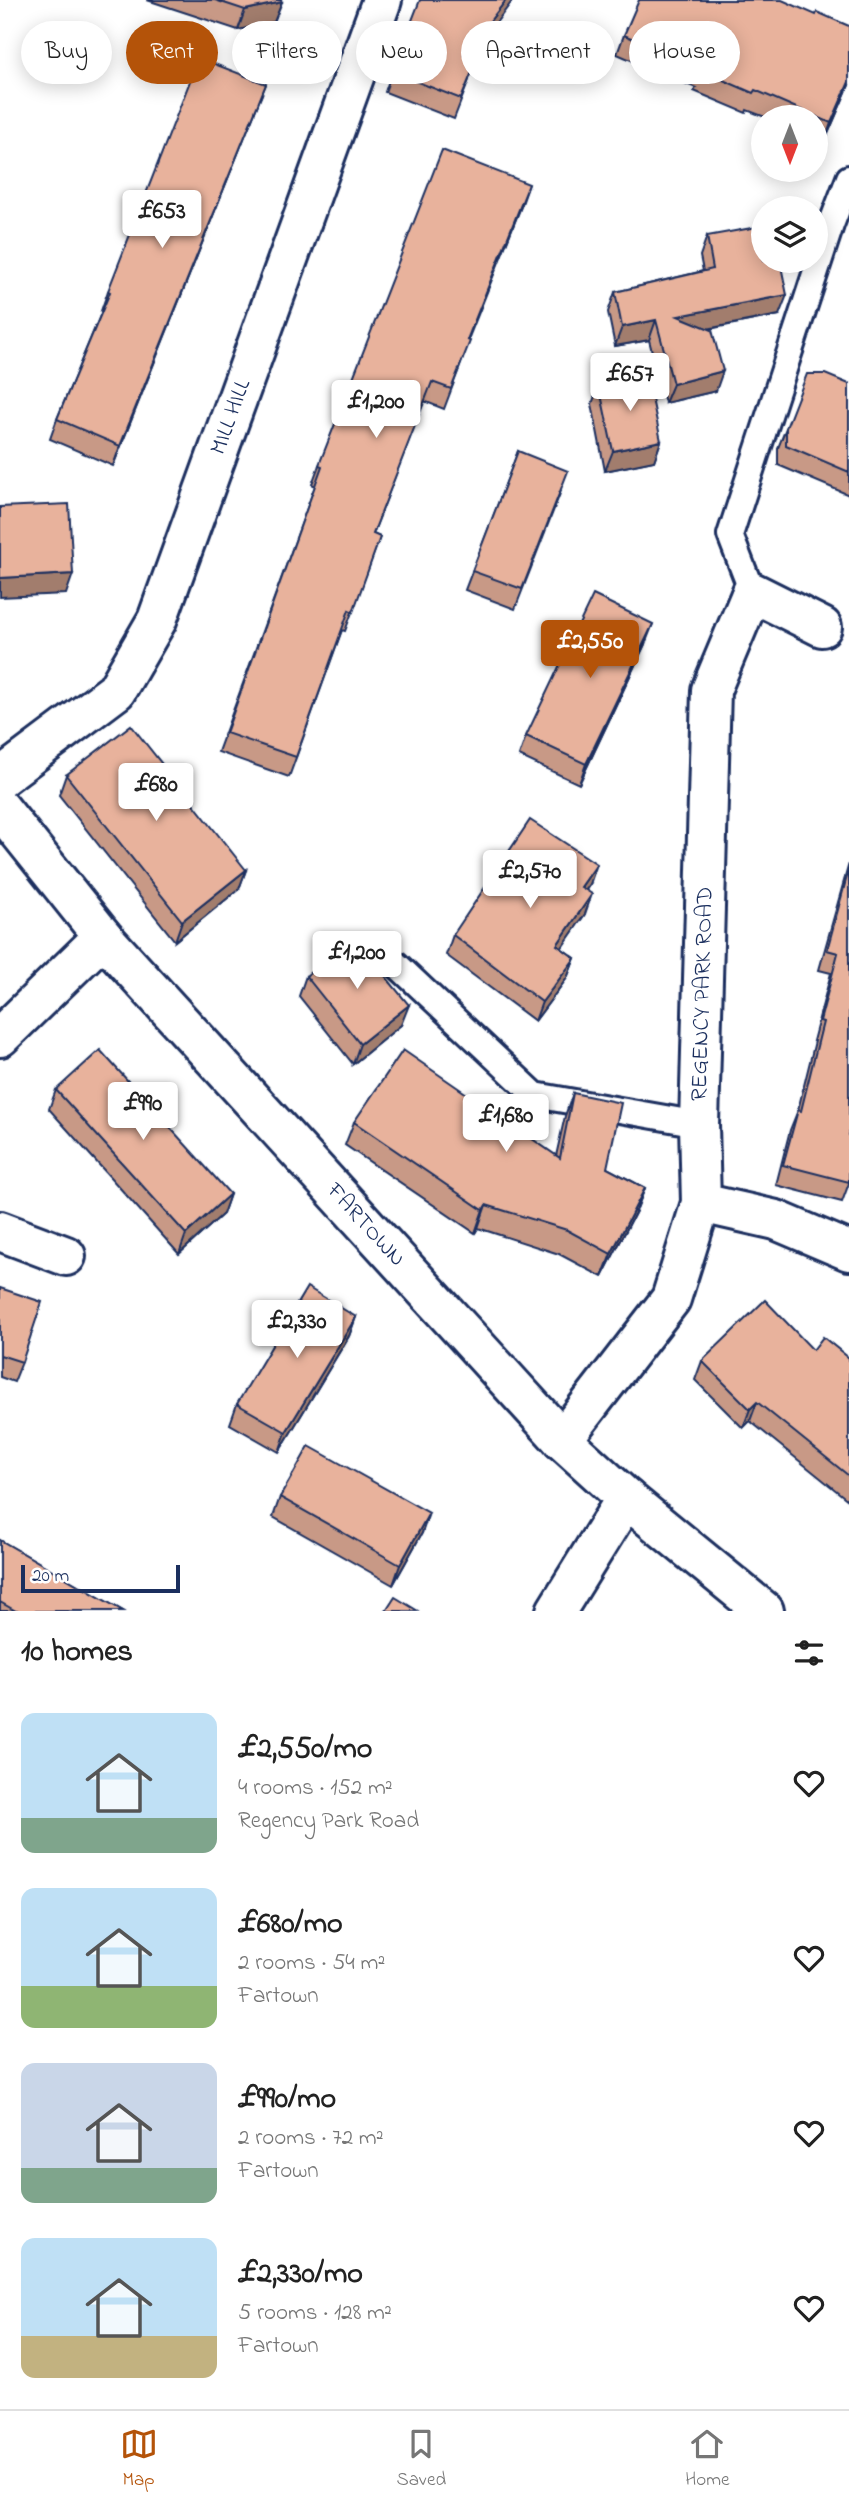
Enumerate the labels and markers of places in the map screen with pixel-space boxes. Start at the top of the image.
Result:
pin: £653 [121,190,203,250]
pin: £657 [589,354,671,413]
pin: £1,200 [319,380,433,440]
pin: £2,550 [533,620,647,680]
pin: £680 [115,764,197,823]
pin: £2,570 [473,850,587,910]
pin: £1,200 [300,932,414,991]
pin: £990 [102,1082,184,1142]
pin: £1,680 [449,1094,563,1154]
pin: £2,330 [240,1300,354,1360]

